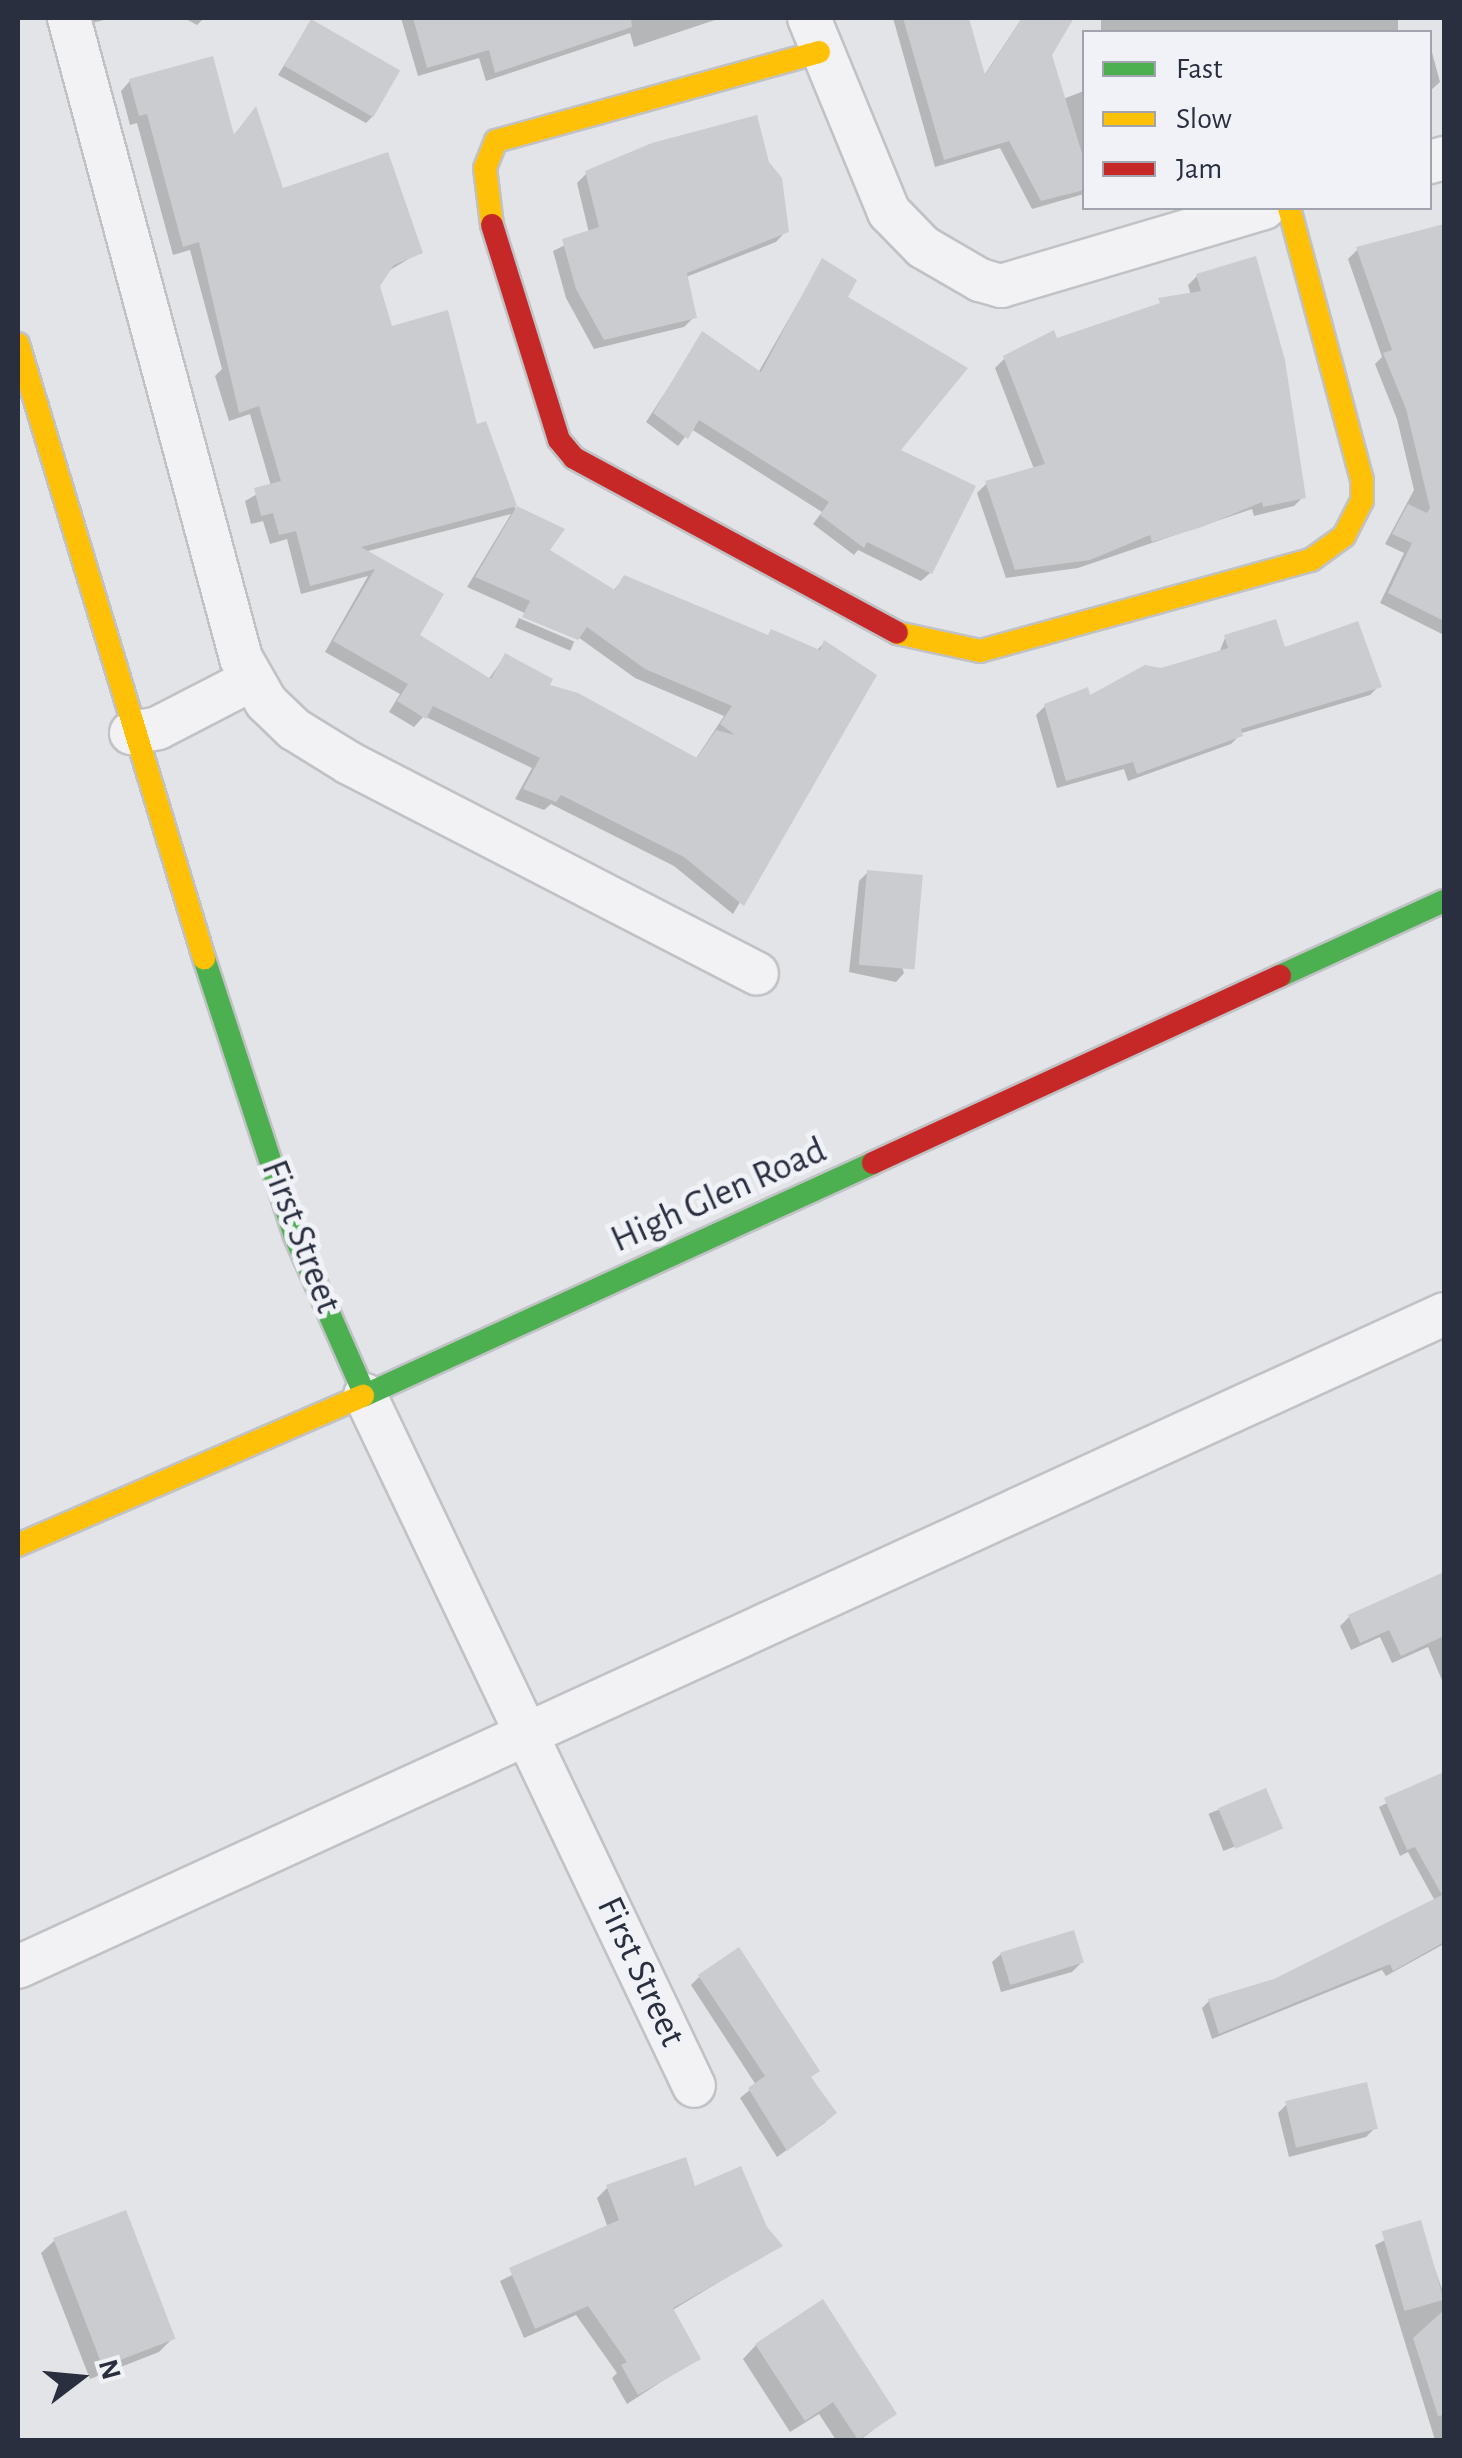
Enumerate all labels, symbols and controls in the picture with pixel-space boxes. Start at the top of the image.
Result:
legend [1082,30,1432,210]
text: Fast [1176,54,1223,84]
text: Slow [1176,104,1232,134]
text: Jam [1176,154,1222,184]
street label: High Glen Road [604,1128,834,1264]
street label: First Street [250,1154,350,1320]
street label: First Street [586,1890,694,2054]
north arrow [30,2328,130,2428]
text: N [93,2357,125,2383]

